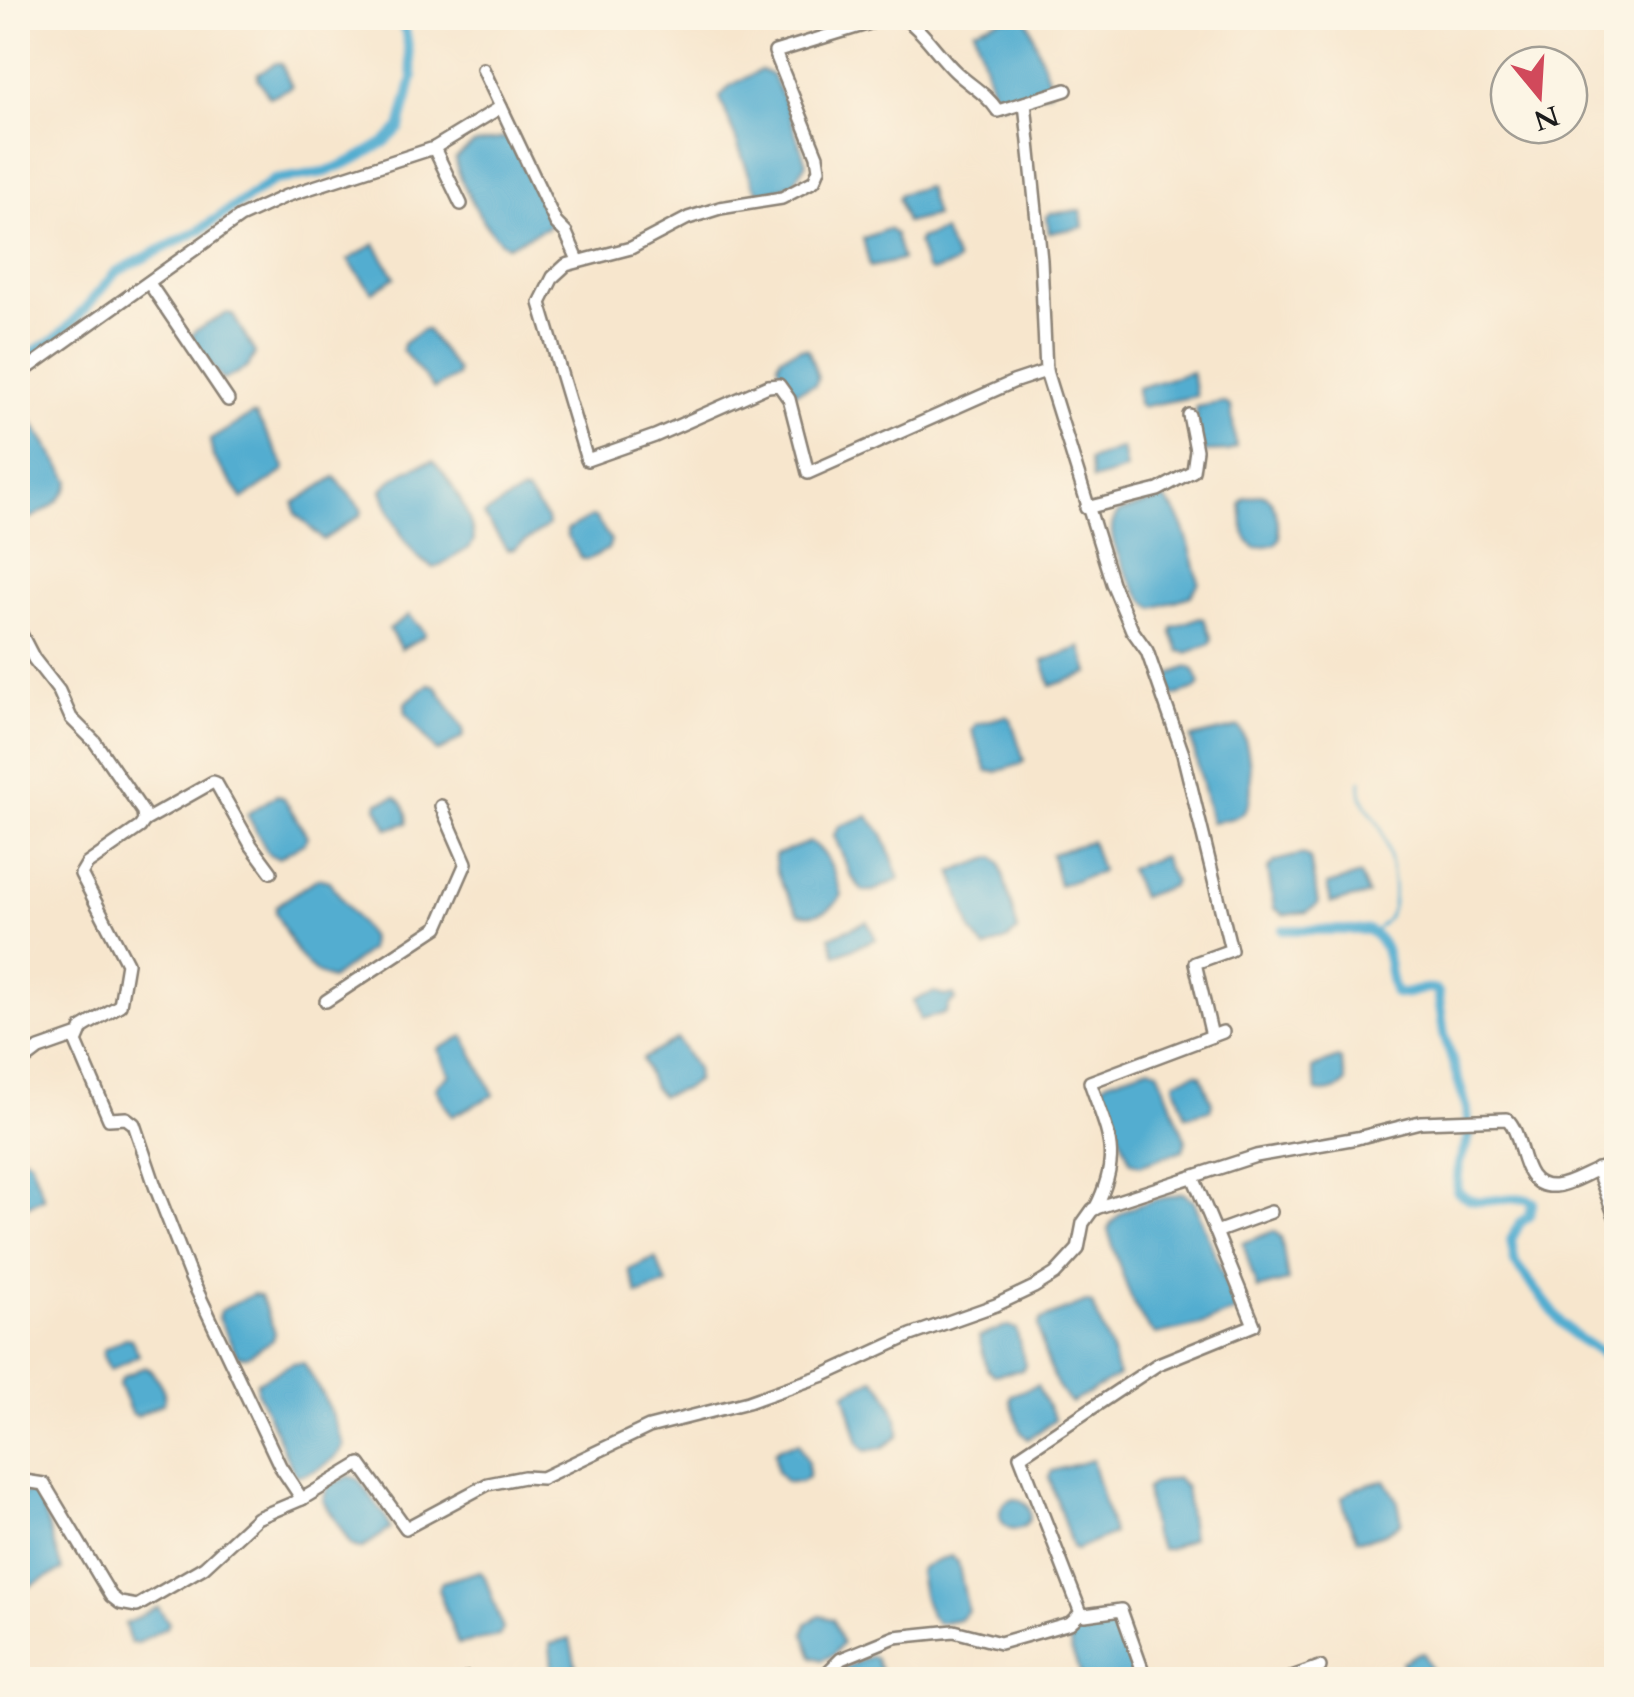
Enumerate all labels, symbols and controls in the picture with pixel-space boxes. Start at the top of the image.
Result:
north arrow [1489,45,1589,145]
text: N [1529,96,1564,140]

